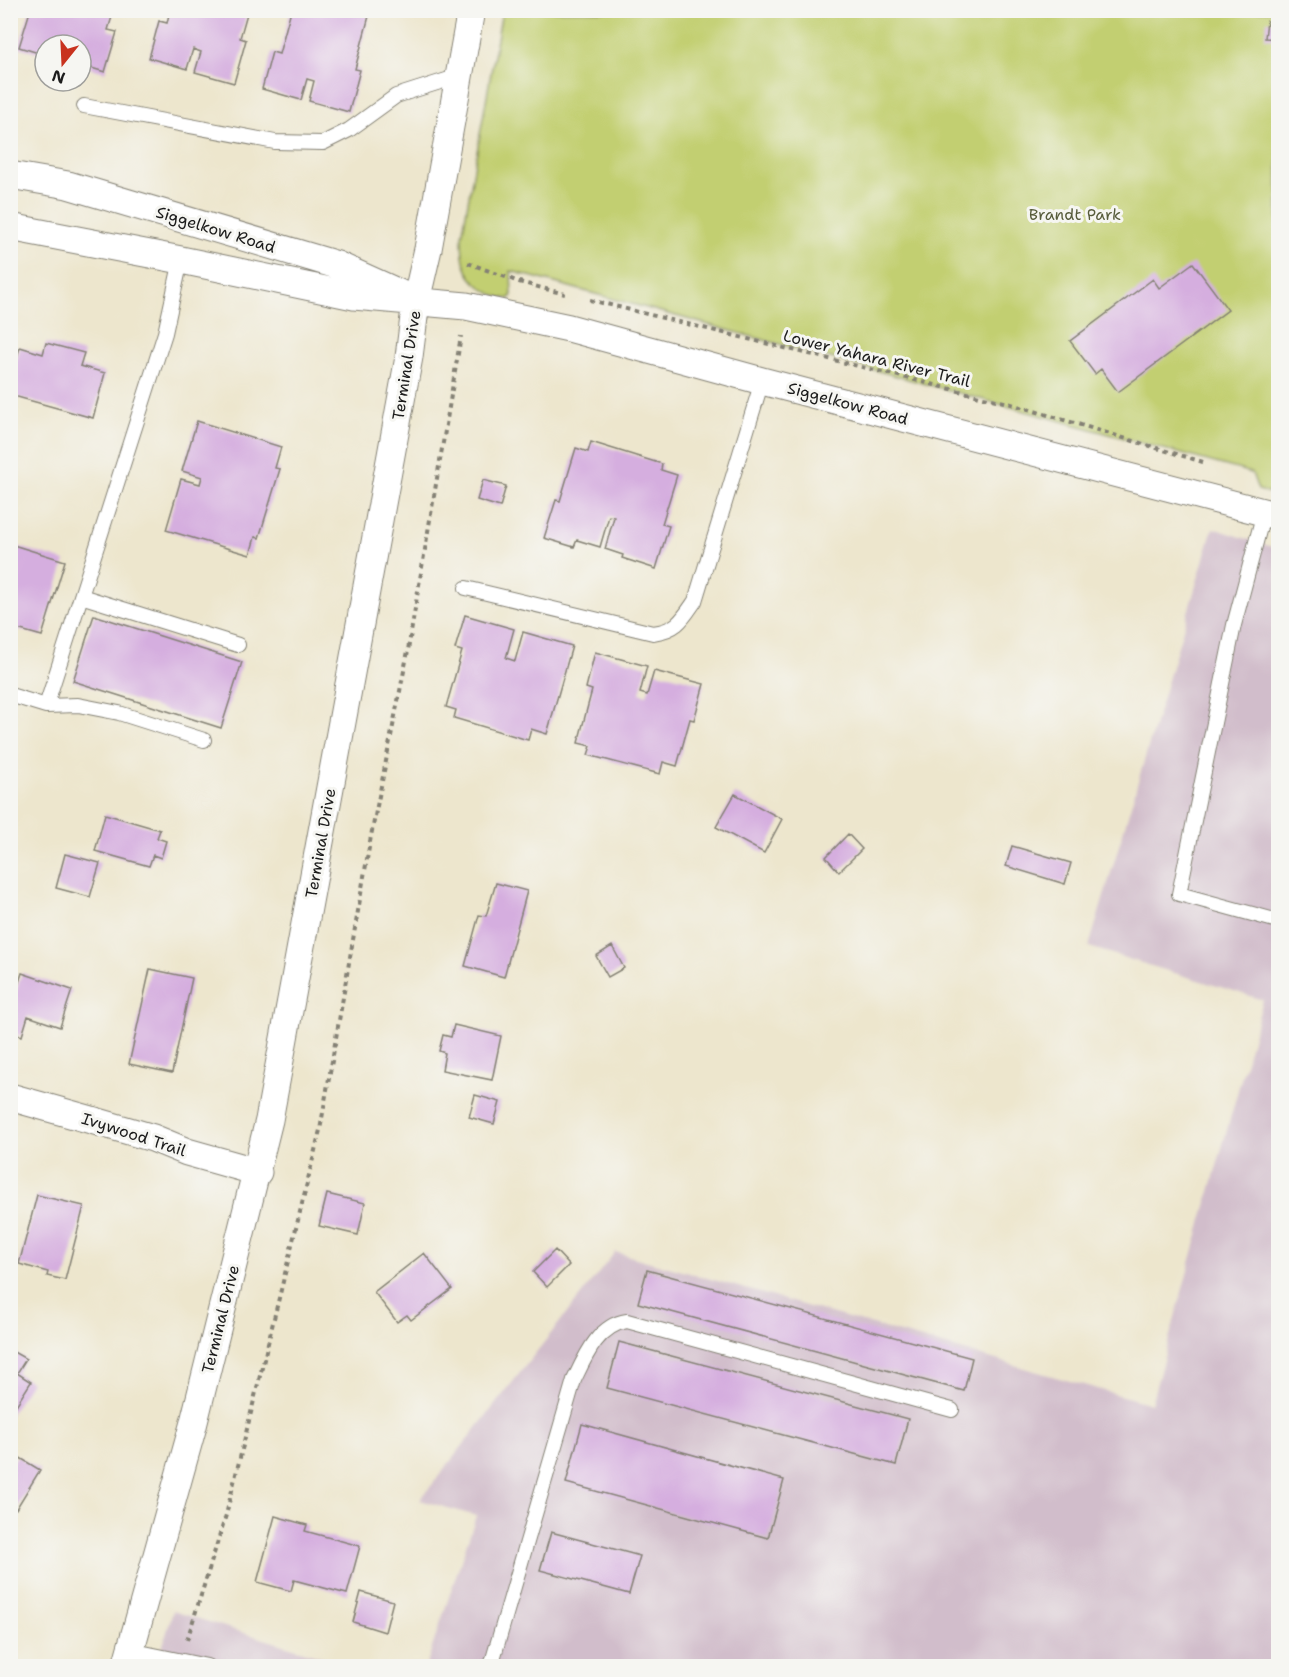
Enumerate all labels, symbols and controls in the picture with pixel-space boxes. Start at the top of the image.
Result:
north arrow [33,33,93,93]
text: N [49,65,68,89]
street label: Siggelkow Road [154,201,278,258]
park label: Brandt Park [1029,204,1121,225]
street label: Terminal Drive [387,309,426,421]
street label: Lower Yahara River Trail [781,325,973,392]
street label: Siggelkow Road [785,377,910,430]
street label: Terminal Drive [301,787,340,900]
street label: Ivywood Trail [79,1108,189,1161]
street label: Terminal Drive [197,1263,244,1375]

